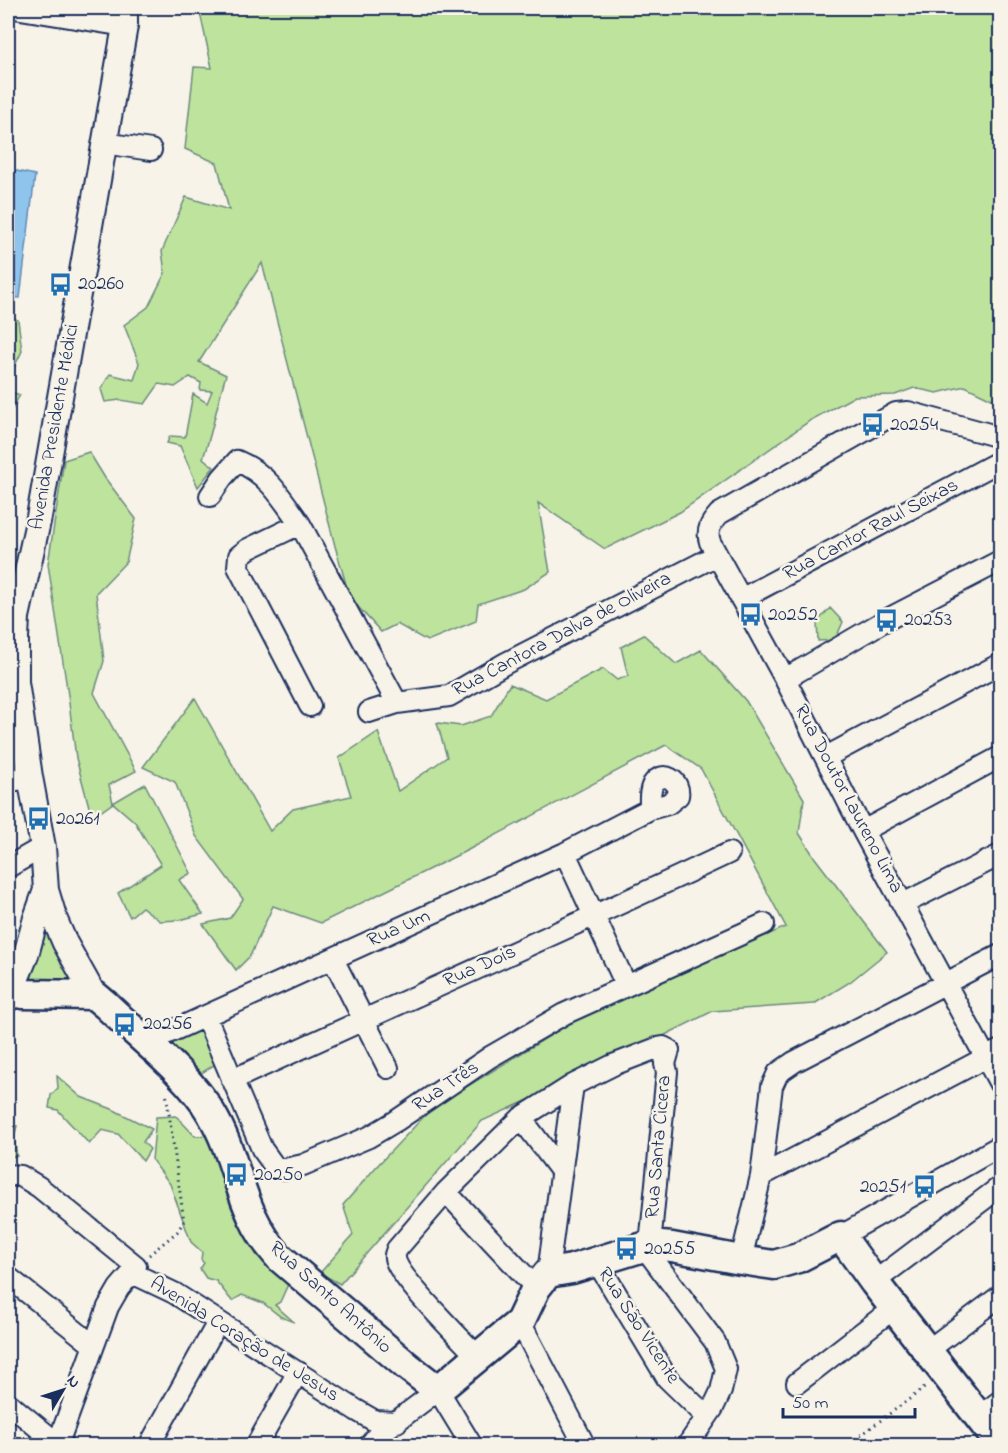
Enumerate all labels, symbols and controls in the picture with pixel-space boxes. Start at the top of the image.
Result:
place label: 20260 [78,270,124,299]
bus stop icon: 20260 [47,271,73,297]
street label: Avenida Presidente Médici [23,322,87,532]
place label: 20254 [890,411,938,440]
bus stop icon: 20254 [859,412,885,438]
street label: Rua Cantor Raul Seixas [778,471,964,589]
street label: Rua Cantora Dalva de Oliveira [447,565,677,705]
place label: 20252 [768,601,818,630]
bus stop icon: 20252 [737,602,763,628]
place label: 20253 [904,606,952,635]
bus stop icon: 20253 [873,607,899,633]
street label: Rua Doutor Laureno Lima [786,699,910,899]
place label: 20261 [56,805,100,834]
bus stop icon: 20261 [25,806,51,832]
street label: Rua Um [363,902,435,956]
street label: Rua Dois [439,938,521,996]
place label: 20256 [143,1010,192,1039]
bus stop icon: 20256 [112,1011,138,1037]
street label: Rua Três [407,1054,485,1120]
street label: Rua Santa Cicera [638,1074,680,1220]
place label: 20250 [254,1161,303,1190]
bus stop icon: 20250 [223,1162,249,1188]
place label: 20251 [860,1173,906,1202]
bus stop icon: 20251 [911,1174,937,1200]
street label: Rua Santo Antônio [262,1235,398,1361]
place label: 20255 [644,1235,695,1264]
bus stop icon: 20255 [613,1236,639,1262]
street label: Rua São Vicente [589,1262,687,1390]
street label: Avenida Coração de Jesus [144,1270,344,1410]
north arrow [33,1360,93,1420]
text: N [60,1370,86,1394]
scale bar [783,1381,915,1419]
text: 50 m [792,1391,829,1417]

